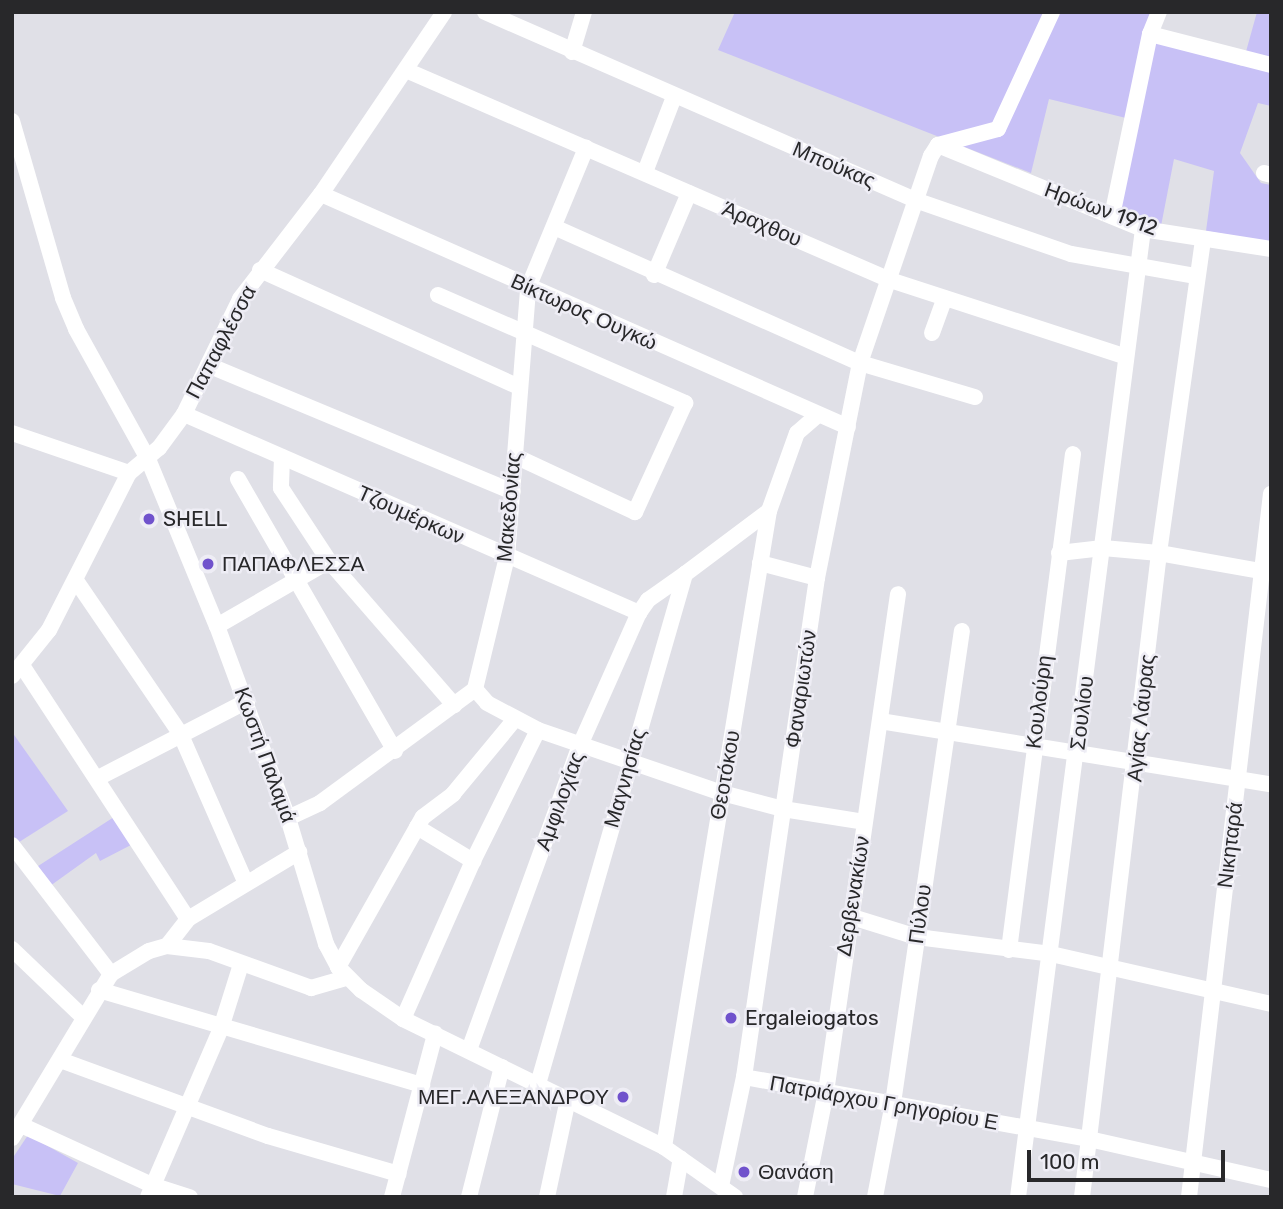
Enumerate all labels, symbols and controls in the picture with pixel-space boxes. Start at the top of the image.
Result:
street label: Μπούκας [789,136,879,194]
street label: Ηρώων 1912 [1041,177,1161,241]
street label: Άραχθου [718,196,806,252]
street label: Βίκτωρος Ουγκώ [507,268,661,356]
street label: Παπαφλέσσα [181,281,261,403]
street label: Μακεδονίας [492,451,526,563]
street label: Τζουμέρκων [354,480,468,550]
place label: SHELL [163,506,227,532]
marker: SHELL [141,511,157,527]
place label: ΠΑΠΑΦΛΕΣΣΑ [222,551,364,577]
marker: ΠΑΠΑΦΛΕΣΣΑ [200,556,216,572]
street label: Φαναριωτών [780,628,822,750]
street label: Αγίας Λάυρας [1122,653,1160,783]
street label: Κουλούρη [1021,654,1057,750]
street label: Σουλίου [1065,675,1099,751]
street label: Κωστή Παλαμά [229,684,301,826]
street label: Μαγνησίας [599,725,651,831]
street label: Θεοτόκου [705,728,745,822]
street label: Αμφιλοχίας [530,748,590,854]
street label: Νικηταρά [1212,801,1248,889]
street label: Δερβενακίων [831,834,875,958]
street label: Πύλου [903,883,937,945]
place label: Ergaleiogatos [745,1005,879,1031]
marker: Ergaleiogatos [723,1010,739,1026]
street label: Πατριάρχου Γρηγορίου Ε [768,1071,1000,1135]
place label: ΜΕΓ.ΑΛΕΞΑΝΔΡΟΥ [418,1084,609,1110]
marker: ΜΕΓ.ΑΛΕΞΑΝΔΡΟΥ [615,1089,631,1105]
scale bar [1031,1136,1229,1180]
text: 100 m [1040,1149,1099,1174]
place label: Θανάση [758,1159,834,1185]
marker: Θανάση [736,1164,752,1180]

